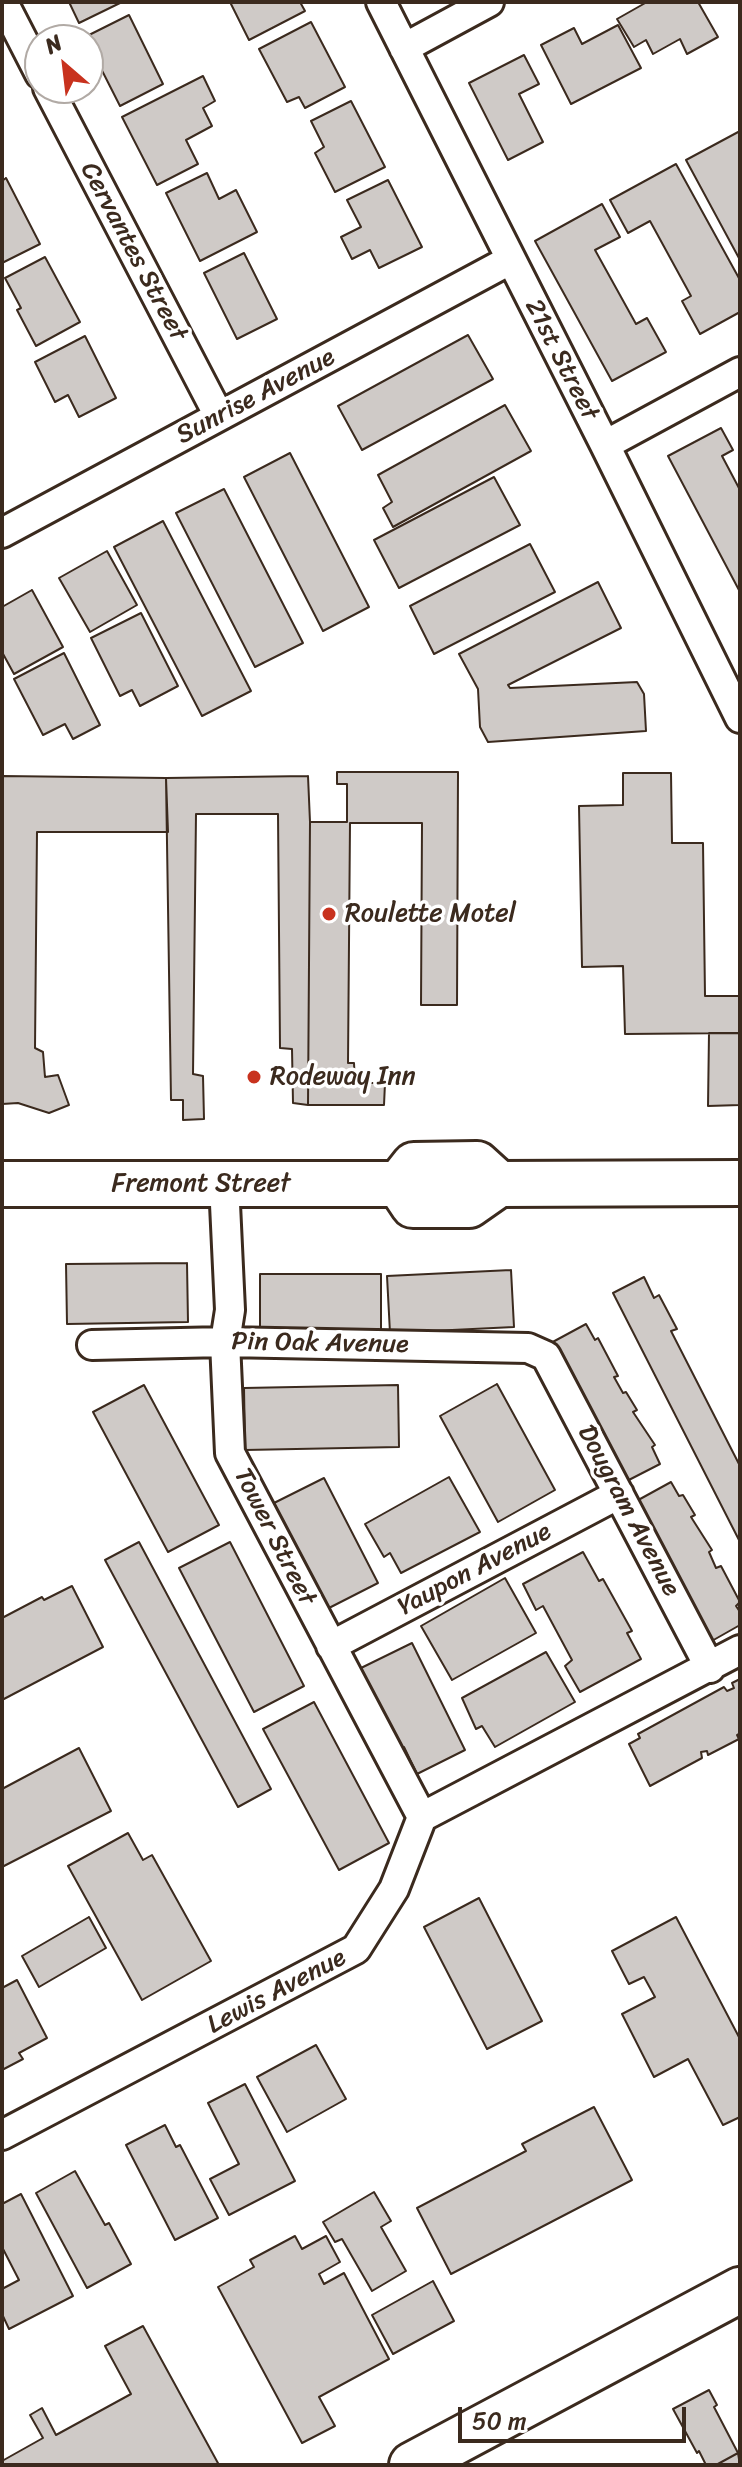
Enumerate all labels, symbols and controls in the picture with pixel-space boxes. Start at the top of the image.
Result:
text: N [38,23,69,65]
north arrow [24,24,104,104]
street label: Cervantes Street [73,157,193,347]
street label: 21st Street [517,294,605,426]
street label: Sunrise Avenue [171,342,341,452]
place label: Roulette Motel [345,898,516,930]
marker: Roulette Motel [320,905,338,923]
place label: Rodeway Inn [270,1061,415,1093]
marker: Rodeway Inn [245,1068,263,1086]
street label: Fremont Street [111,1168,291,1200]
street label: Pin Oak Avenue [231,1327,409,1361]
street label: Dougram Avenue [570,1420,686,1602]
street label: Tower Street [226,1463,322,1611]
street label: Yaupon Avenue [393,1517,557,1623]
street label: Lewis Avenue [202,1942,352,2042]
scale bar [462,2391,690,2441]
text: 50 m [472,2400,527,2442]

